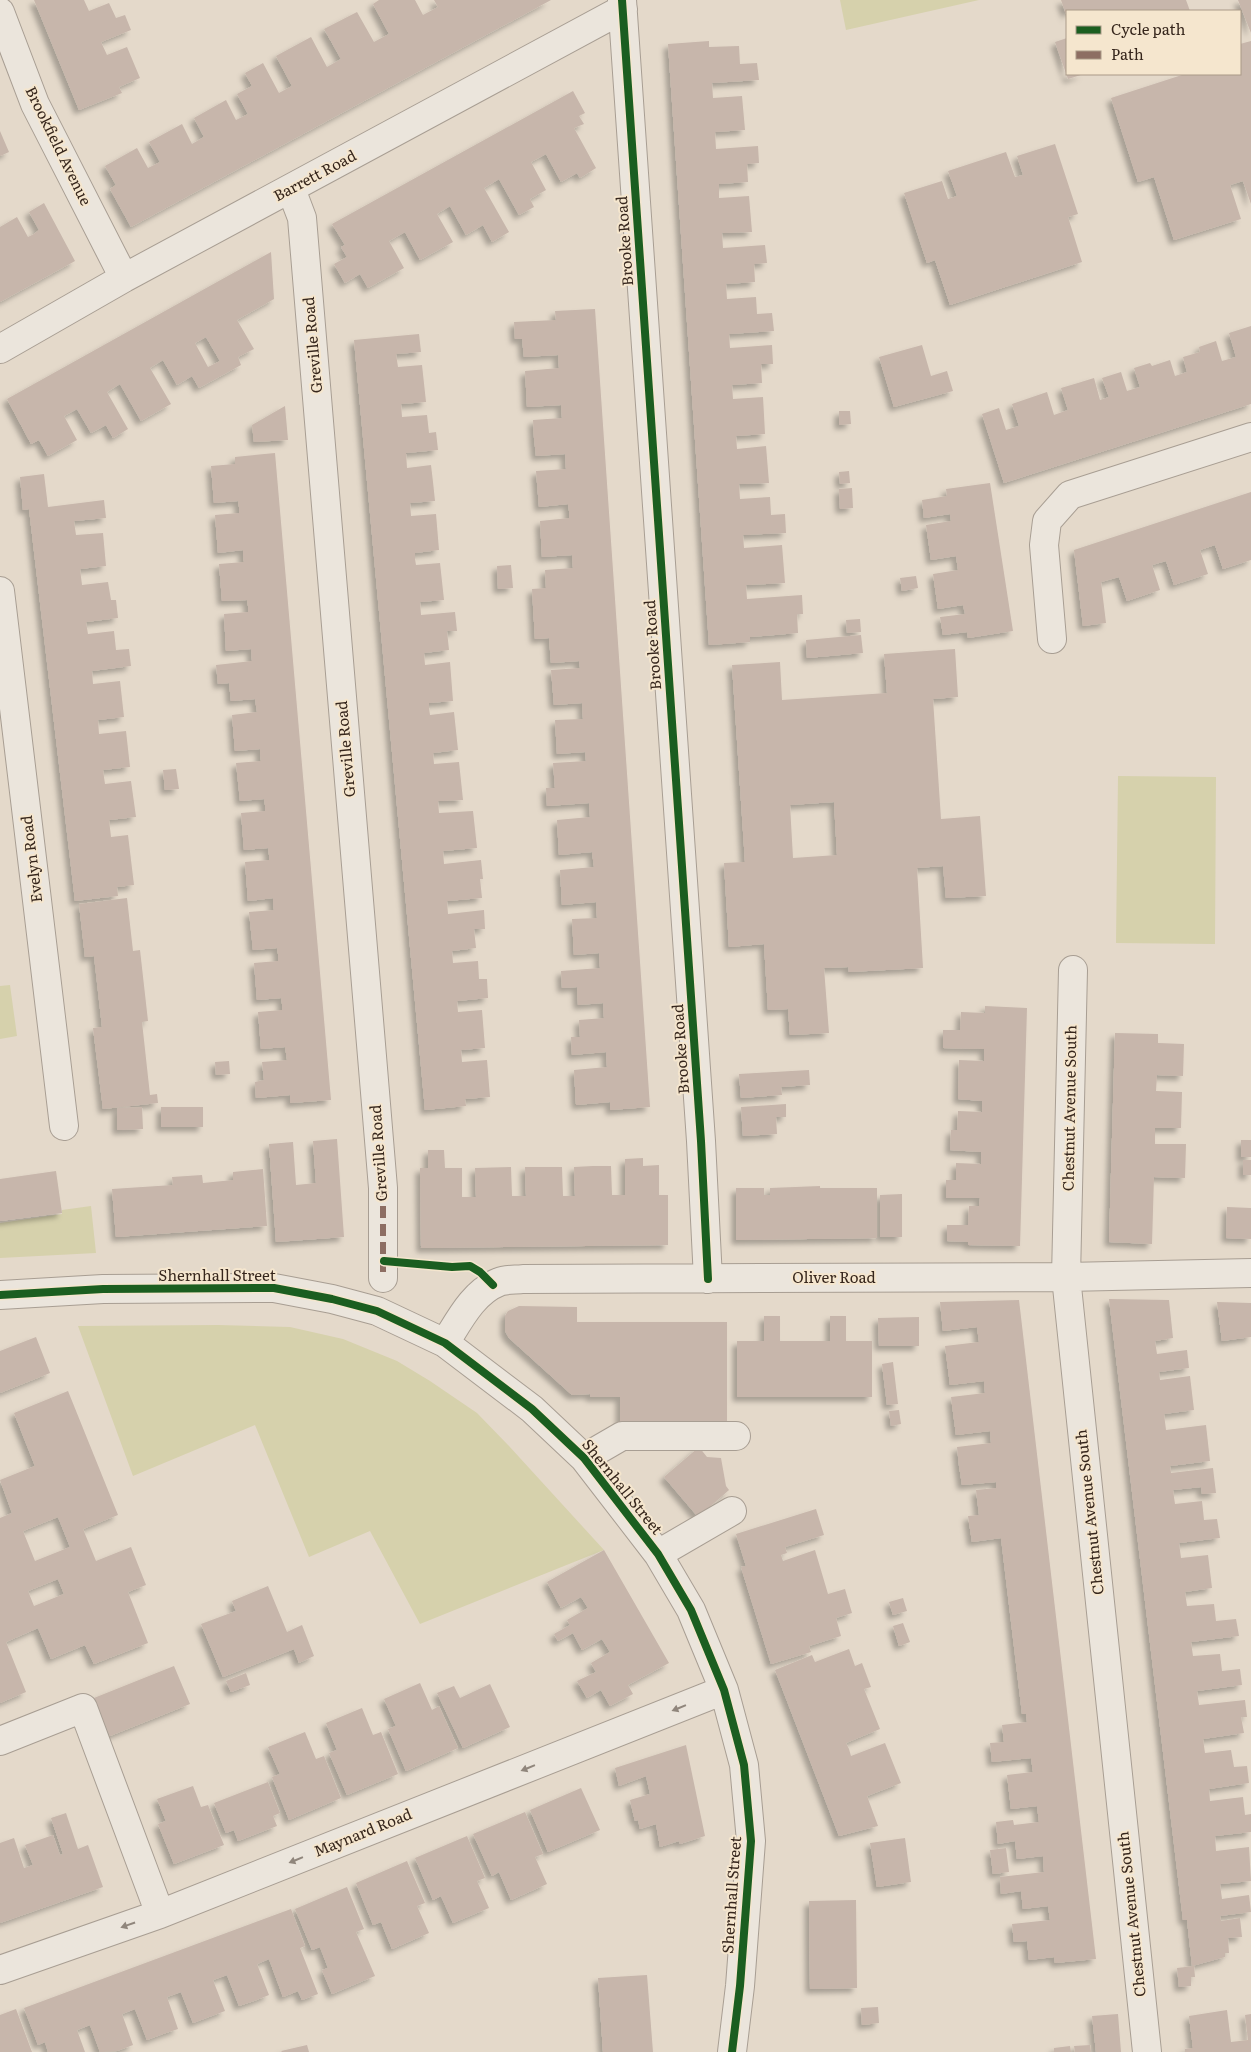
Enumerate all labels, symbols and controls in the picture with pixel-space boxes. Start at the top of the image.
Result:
legend [1066,10,1241,75]
text: Cycle path [1111,17,1186,40]
text: Path [1111,42,1144,65]
street label: Brookfield Avenue [20,82,98,209]
street label: Barrett Road [269,143,360,206]
street label: Brooke Road [609,195,638,287]
street label: Greville Road [296,296,327,394]
street label: Brooke Road [637,599,666,691]
street label: Greville Road [329,700,360,798]
street label: Evelyn Road [14,814,47,904]
street label: Brooke Road [665,1003,694,1095]
street label: Chestnut Avenue South [1056,1025,1081,1191]
street label: Greville Road [363,1104,392,1202]
street label: Shernhall Street [158,1263,276,1286]
street label: Oliver Road [792,1265,876,1288]
street label: Chestnut Avenue South [1068,1428,1109,1596]
street label: Shernhall Street [577,1433,669,1539]
one-way arrow [671,1704,686,1712]
one-way arrow [520,1764,535,1772]
street label: Maynard Road [310,1801,415,1862]
street label: Chestnut Avenue South [1110,1830,1151,1998]
street label: Shernhall Street [715,1836,746,1954]
one-way arrow [288,1857,303,1864]
one-way arrow [120,1921,135,1929]

